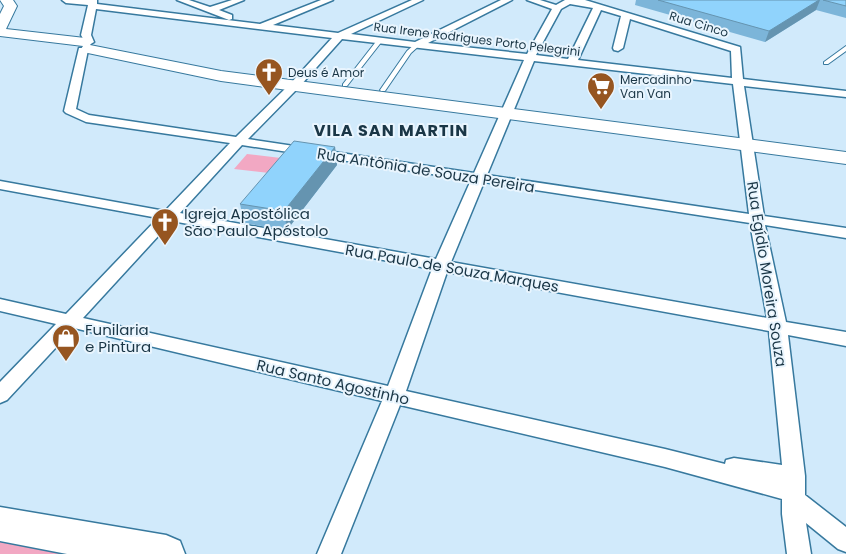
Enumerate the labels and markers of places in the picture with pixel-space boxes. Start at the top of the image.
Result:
church icon: Deus é Amor [254,57,284,96]
place label: Deus é Amor [288,64,365,81]
supermarket icon: Mercadinho Van Van [586,71,616,110]
place label: Mercadinho Van Van [620,71,692,102]
place label: Igreja Apostólica São Paulo Apóstolo [184,203,328,241]
church icon: Igreja Apostólica São Paulo Apóstolo [150,207,180,246]
place label: Funilaria e Pintura [85,319,151,357]
shop icon: Funilaria e Pintura [51,323,81,362]

